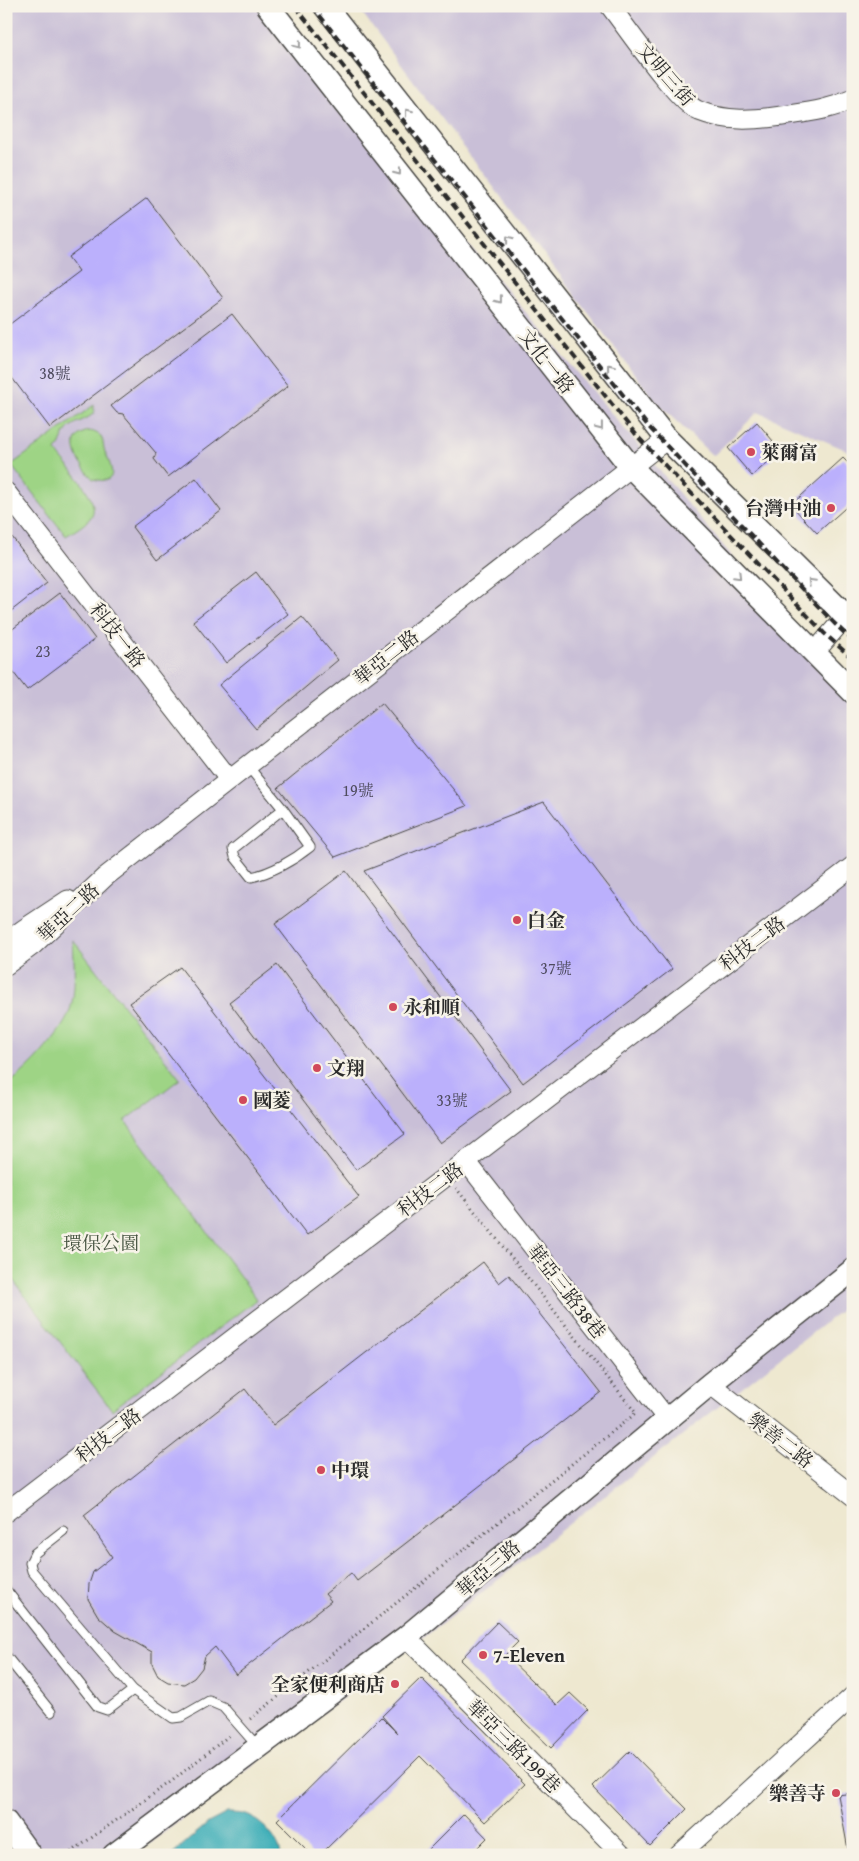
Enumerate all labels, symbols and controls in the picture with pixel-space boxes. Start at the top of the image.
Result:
street label: 文明三街 [630,36,702,112]
one-way arrow [292,39,301,48]
one-way arrow [405,108,414,118]
one-way arrow [393,166,401,175]
one-way arrow [506,236,514,245]
one-way arrow [493,294,502,304]
street label: 文化一路 [513,322,581,400]
house number: 38號 [39,361,71,385]
one-way arrow [606,363,615,372]
one-way arrow [594,422,603,431]
place label: 萊爾富 [761,438,818,466]
marker: 萊爾富 [745,446,757,458]
place label: 台灣中油 [745,494,821,522]
marker: 台灣中油 [825,502,837,514]
one-way arrow [733,570,742,579]
one-way arrow [808,579,817,588]
street label: 科技一路 [84,596,152,674]
street label: 華亞二路 [347,623,425,691]
house number: 23 [35,639,51,663]
house number: 19號 [342,778,374,802]
street label: 華亞二路 [31,876,105,948]
place label: 白金 [527,906,565,934]
street label: 科技二路 [713,909,791,977]
marker: 白金 [511,914,523,926]
house number: 37號 [540,956,572,980]
place label: 永和順 [403,993,460,1021]
marker: 永和順 [387,1001,399,1013]
place label: 文翔 [327,1054,365,1082]
marker: 文翔 [311,1062,323,1074]
place label: 國菱 [253,1086,291,1114]
house number: 33號 [436,1088,468,1112]
marker: 國菱 [237,1094,249,1106]
street label: 科技二路 [391,1155,469,1223]
park label: 環保公園 [63,1229,139,1257]
street label: 華亞三路38巷 [521,1238,613,1344]
street label: 科技二路 [69,1401,147,1469]
street label: 樂善二路 [742,1406,820,1474]
place label: 中環 [331,1456,369,1484]
marker: 中環 [315,1464,327,1476]
street label: 華亞三路 [450,1533,526,1603]
place label: 7-Eleven [493,1641,566,1669]
marker: 7-Eleven [477,1649,489,1661]
place label: 全家便利商店 [271,1670,385,1698]
marker: 全家便利商店 [389,1678,401,1690]
street label: 華亞三路199巷 [461,1693,567,1799]
place label: 樂善寺 [769,1779,826,1807]
marker: 樂善寺 [830,1787,842,1799]

